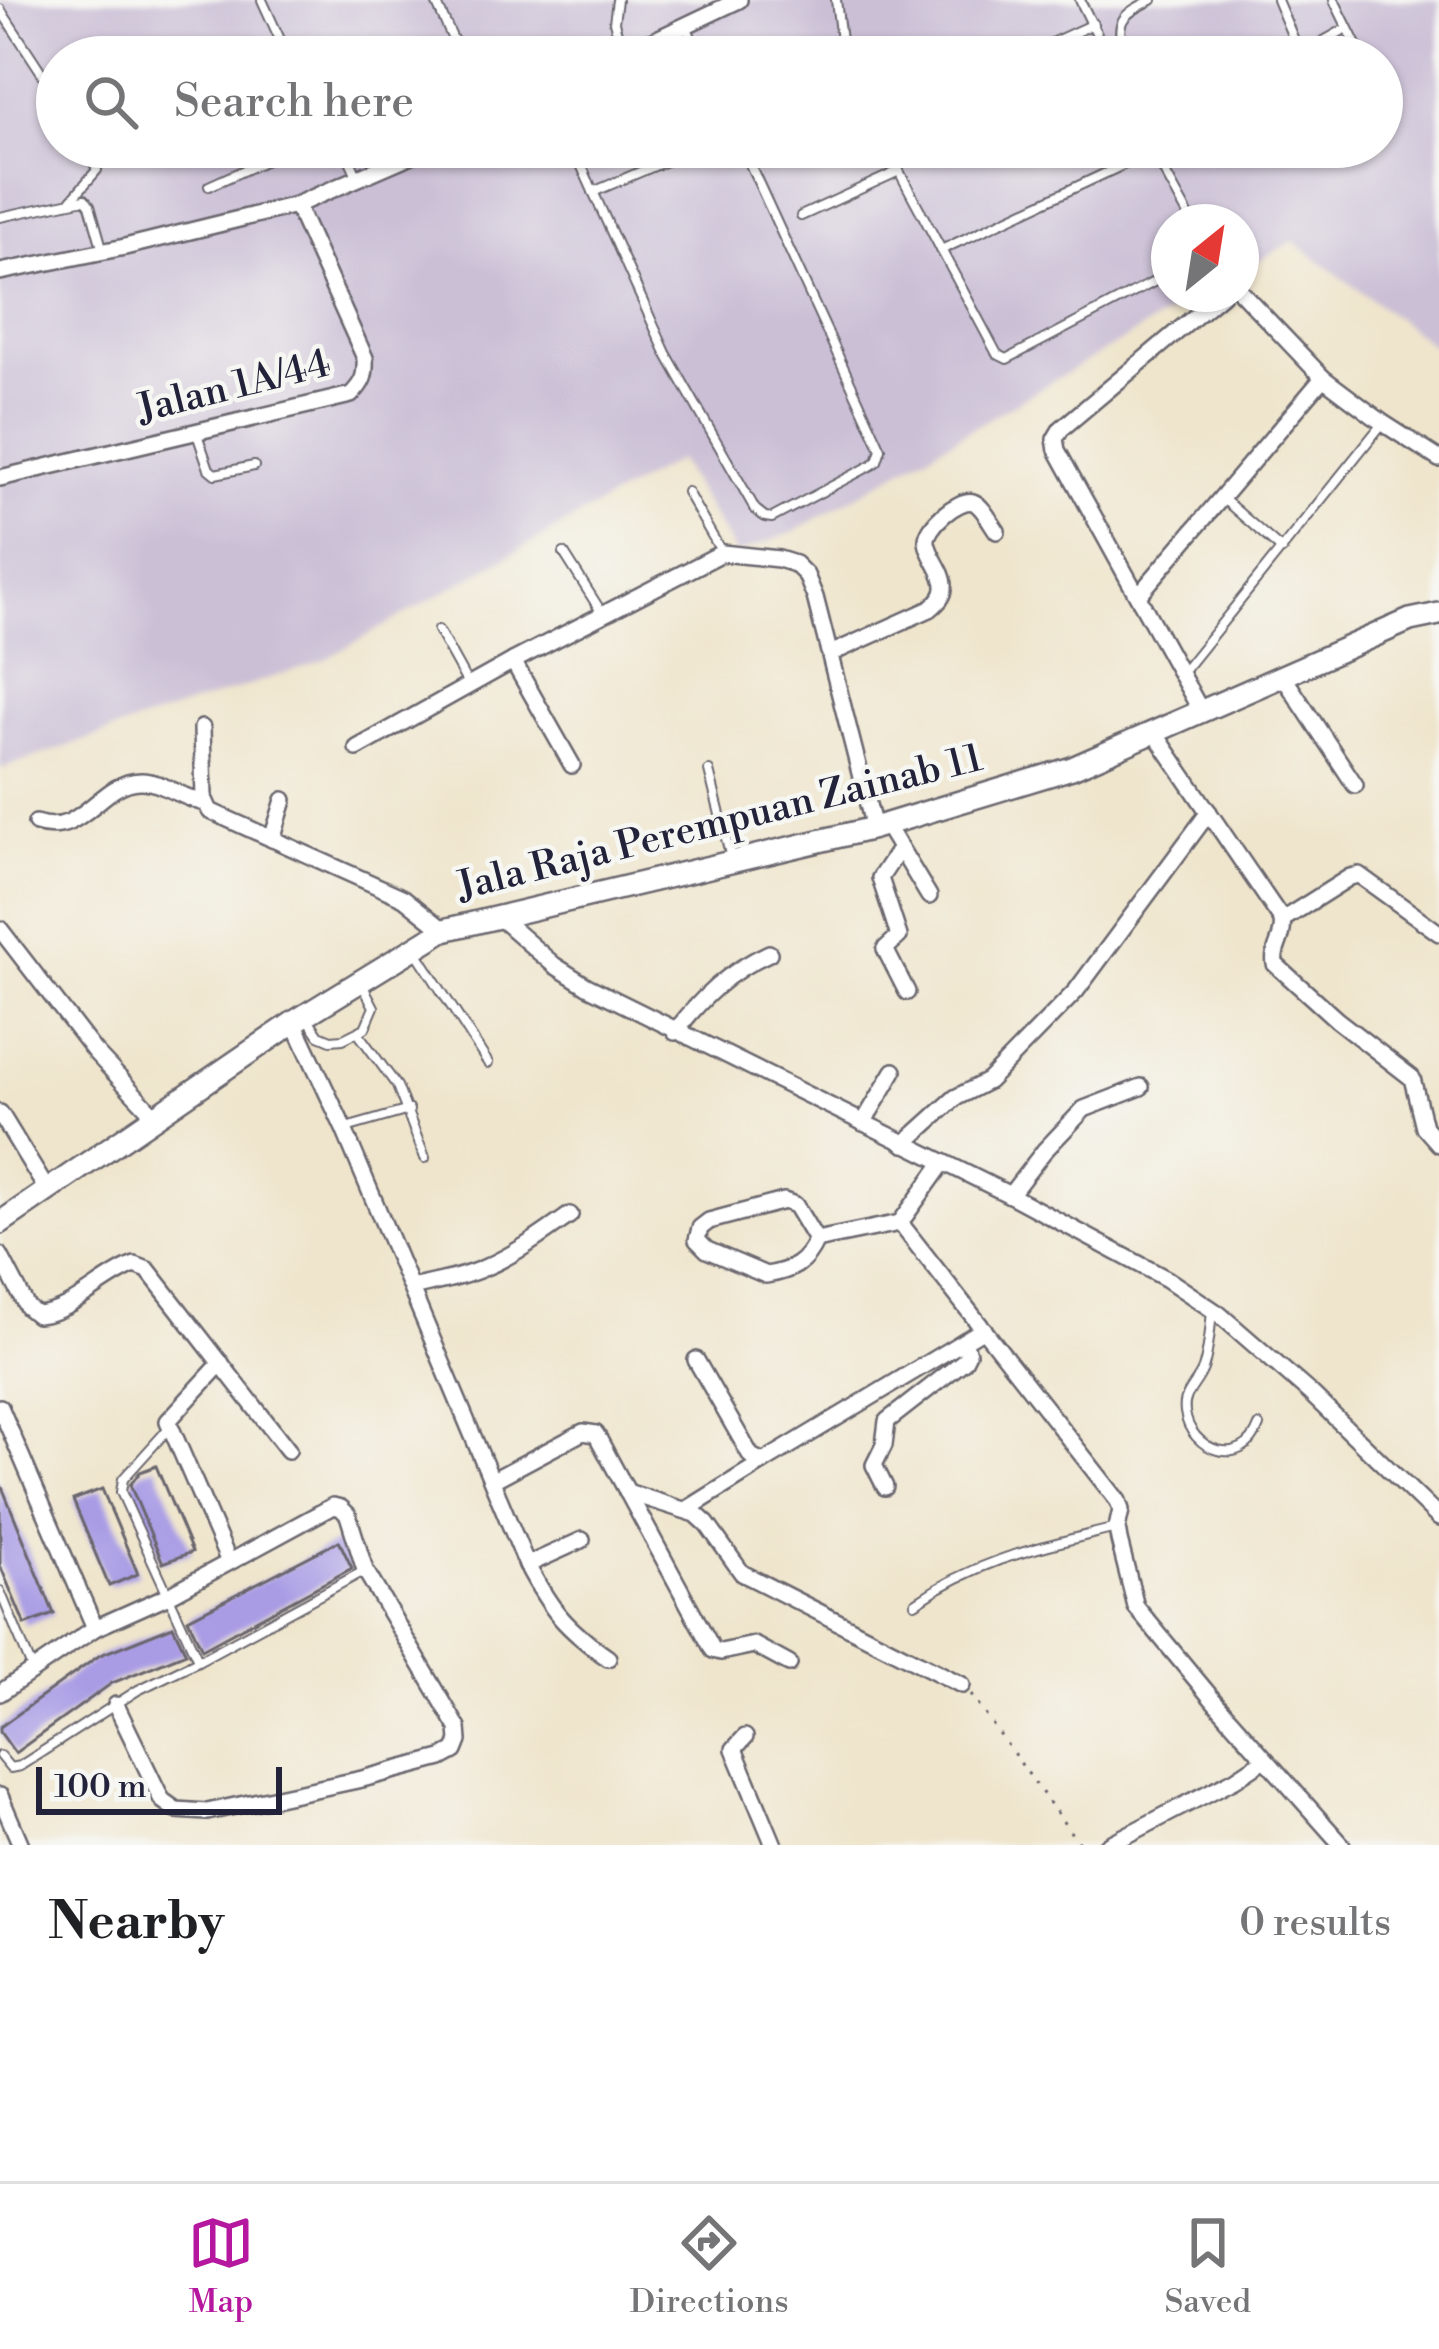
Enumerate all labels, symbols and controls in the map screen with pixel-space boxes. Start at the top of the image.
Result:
search box [36,36,1403,168]
icon: search [78,69,144,135]
text: Search here [174,74,414,131]
north arrow [1151,204,1259,312]
street label: Jalan 1A/44 [131,339,336,435]
street label: Jala Raja Perempuan Zainab 11 [450,734,988,913]
scale bar [36,1761,282,1814]
text: 100 m [54,1767,147,1808]
text: Nearby [48,1891,224,1955]
text: 0 results [1239,1899,1391,1948]
tab: Map [188,2210,254,2323]
tab: Directions [630,2210,789,2323]
tab: Saved [1164,2210,1251,2323]

